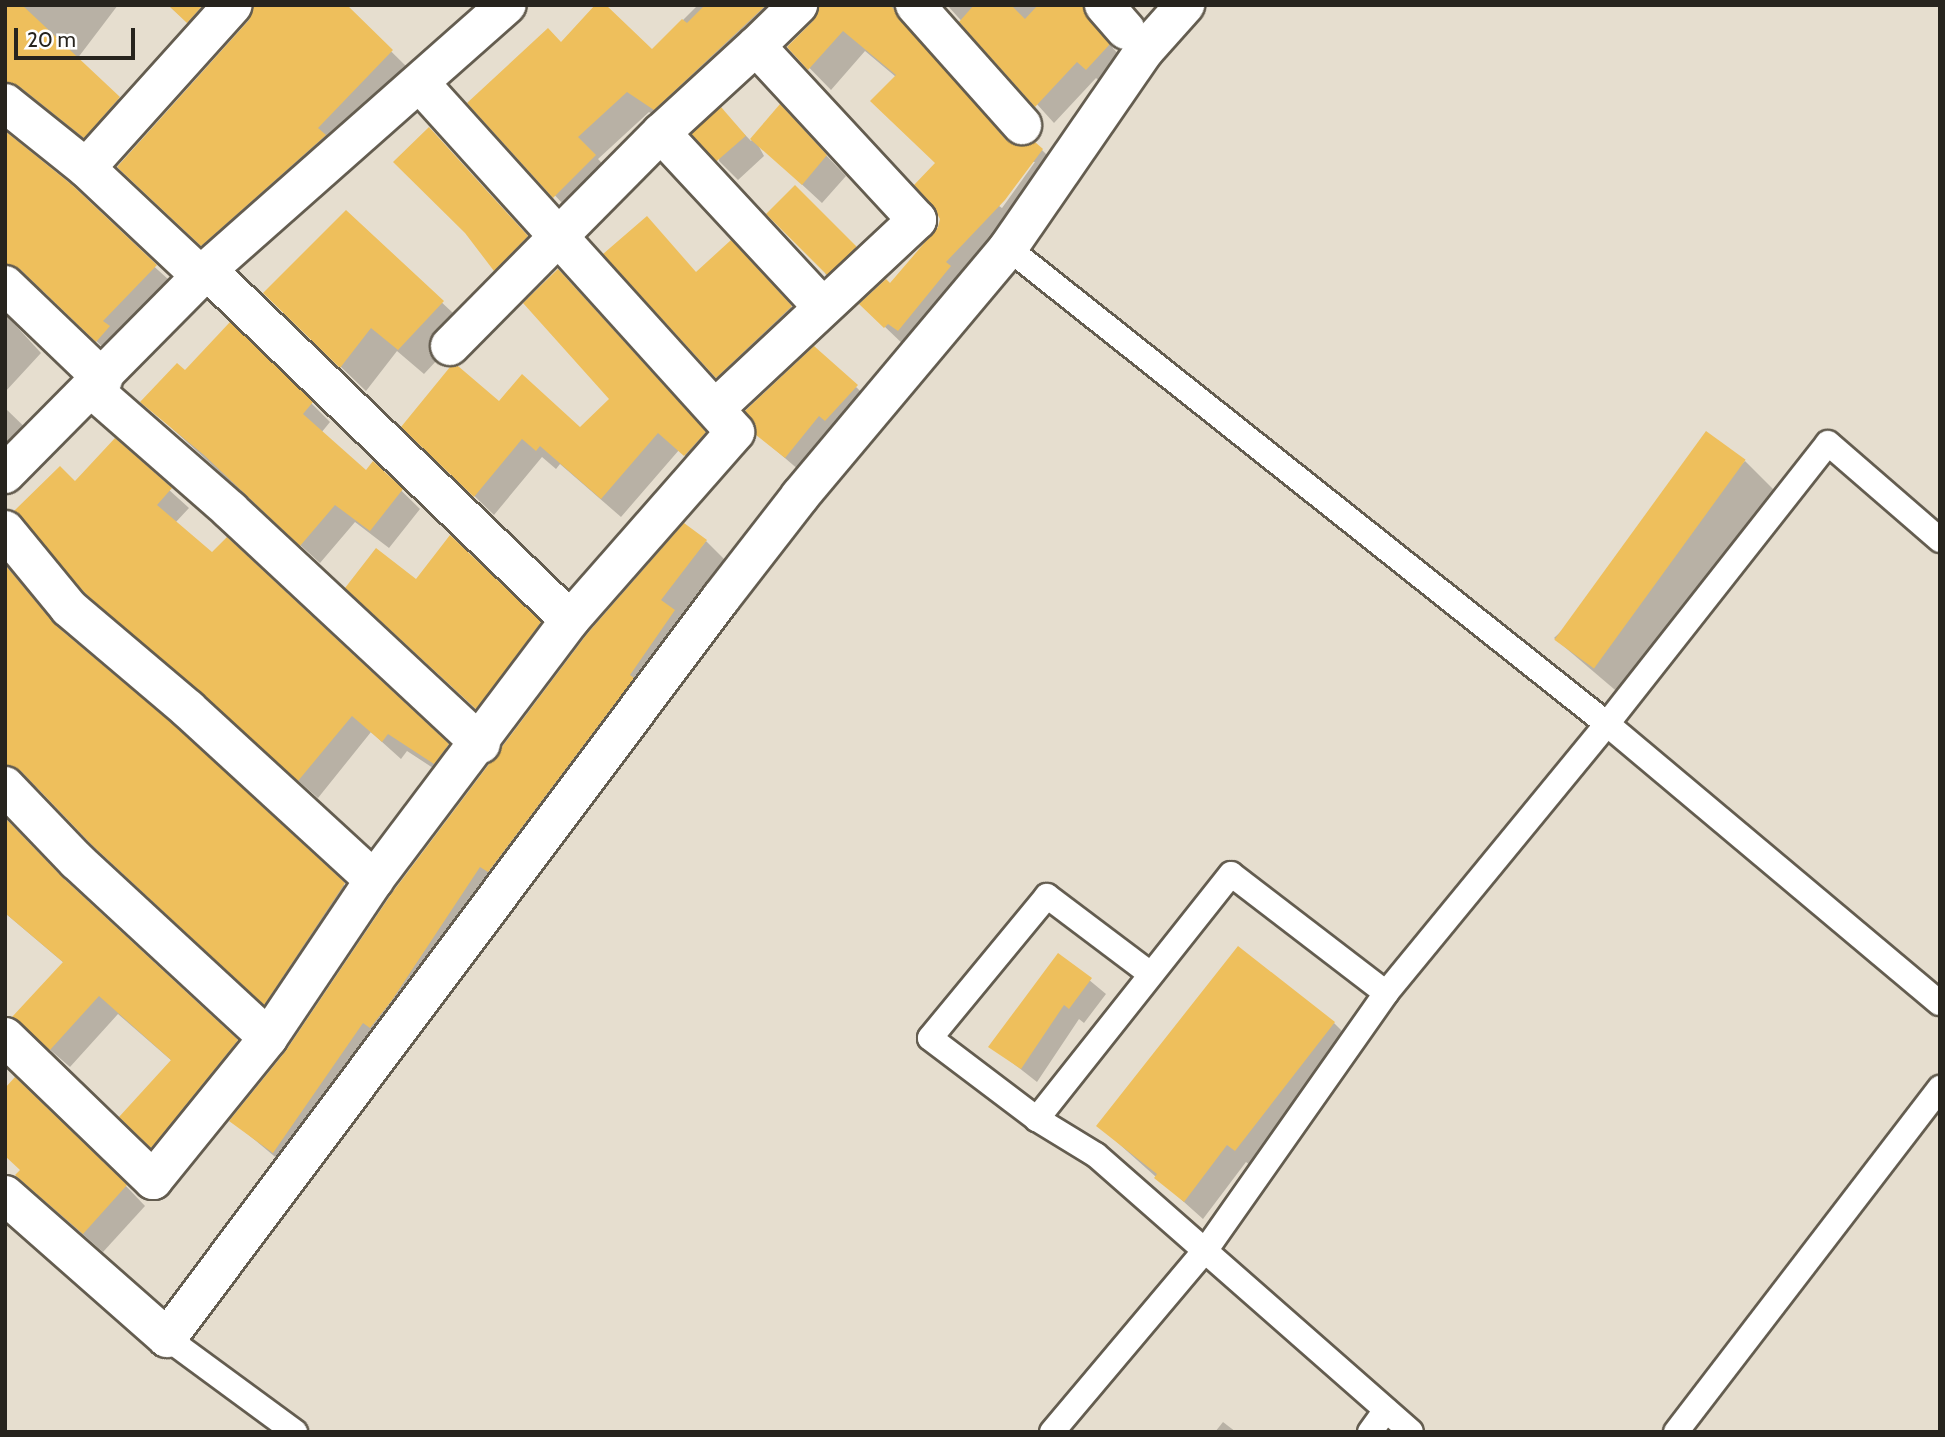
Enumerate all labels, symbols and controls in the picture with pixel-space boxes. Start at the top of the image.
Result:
scale bar [18,14,138,58]
text: 20 m [27,27,76,52]

